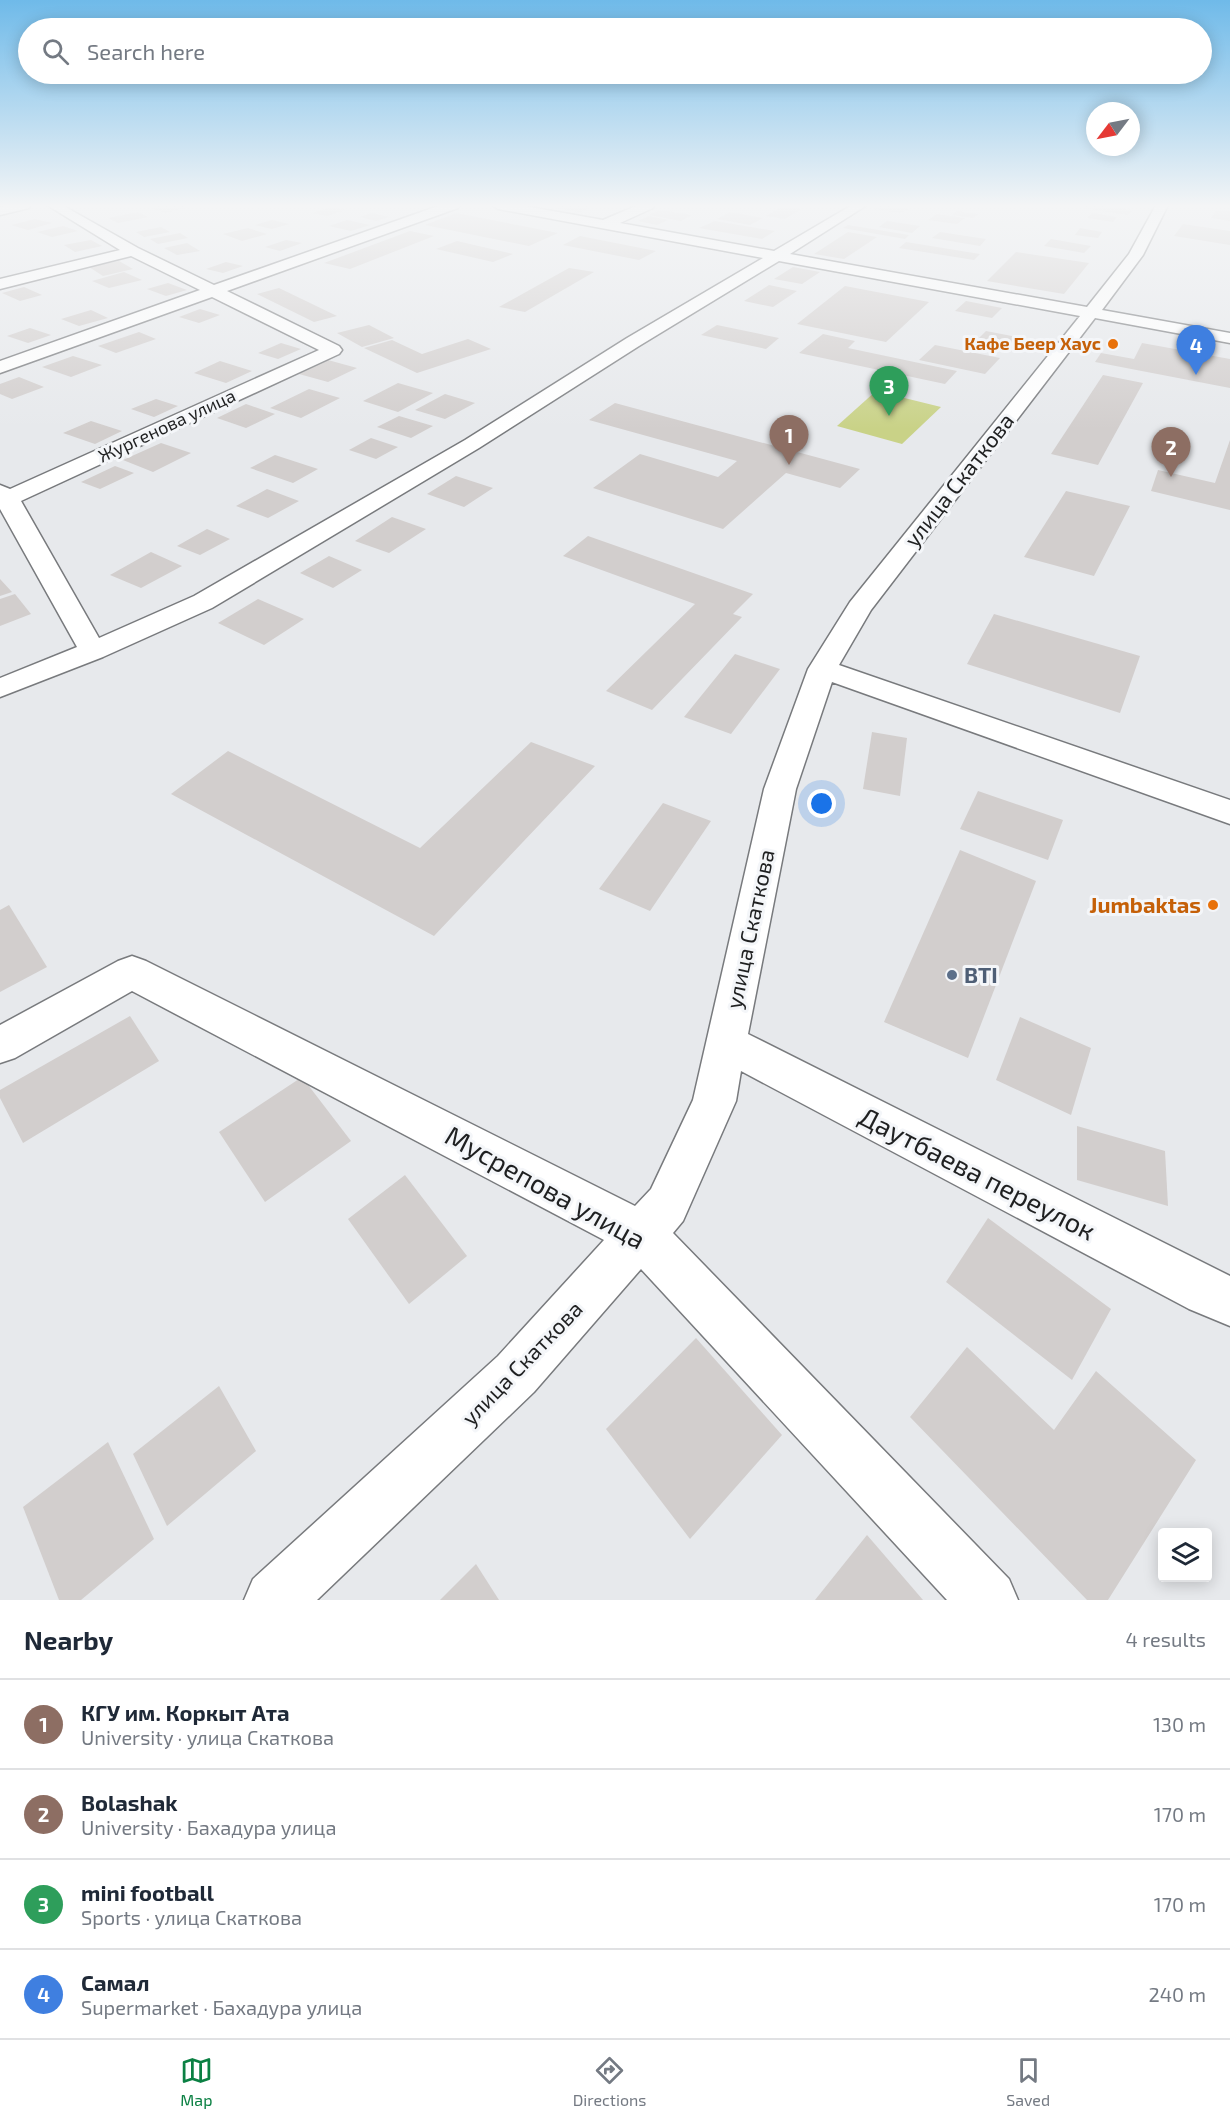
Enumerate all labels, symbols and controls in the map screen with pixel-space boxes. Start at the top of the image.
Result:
search box [18,18,1212,84]
icon: search [39,35,72,68]
text: Search here [87,38,205,64]
north arrow [1086,102,1140,156]
pin: 4 [1176,326,1216,375]
place label: Кафе Беер Хаус [964,332,1101,354]
marker: Кафе Беер Хаус [1106,337,1120,351]
pin: 3 [870,366,908,416]
street label: Жургенова улица [94,384,239,467]
street label: улица Скаткова [898,407,1019,552]
pin: 1 [770,416,808,465]
pin: 2 [1152,428,1190,477]
your location [807,789,836,818]
street label: улица Скаткова [719,847,780,1011]
place label: Jumbaktas [1089,891,1201,917]
marker: Jumbaktas [1206,898,1220,912]
place label: BTI [964,961,998,987]
marker: BTI [945,968,959,982]
street label: Даутбаева переулок [854,1099,1101,1247]
street label: Мусрепова улица [440,1118,652,1255]
street label: улица Скаткова [456,1295,588,1430]
map controls [1158,1528,1212,1582]
button: layers [1158,1528,1212,1582]
text: Nearby [24,1624,113,1655]
text: 4 results [1126,1627,1206,1651]
text: КГУ им. Коркыт Ата [81,1699,290,1725]
text: 1 [39,1712,48,1736]
text: 130 m [1153,1712,1206,1736]
text: University · улица Скаткова [81,1725,334,1749]
text: Bolashak [81,1789,178,1815]
text: 2 [38,1802,49,1826]
text: 170 m [1154,1802,1206,1826]
text: University · Бахадура улица [81,1815,337,1839]
text: mini football [81,1879,214,1905]
text: 3 [38,1892,49,1916]
text: 170 m [1154,1892,1206,1916]
text: Sports · улица Скаткова [81,1905,302,1929]
text: Самал [81,1969,149,1995]
text: 4 [37,1982,50,2006]
text: 240 m [1148,1982,1206,2006]
text: Supermarket · Бахадура улица [81,1995,362,2019]
tab: Map [180,2054,213,2109]
tab: Directions [573,2054,646,2109]
tab: Saved [1006,2054,1050,2109]

